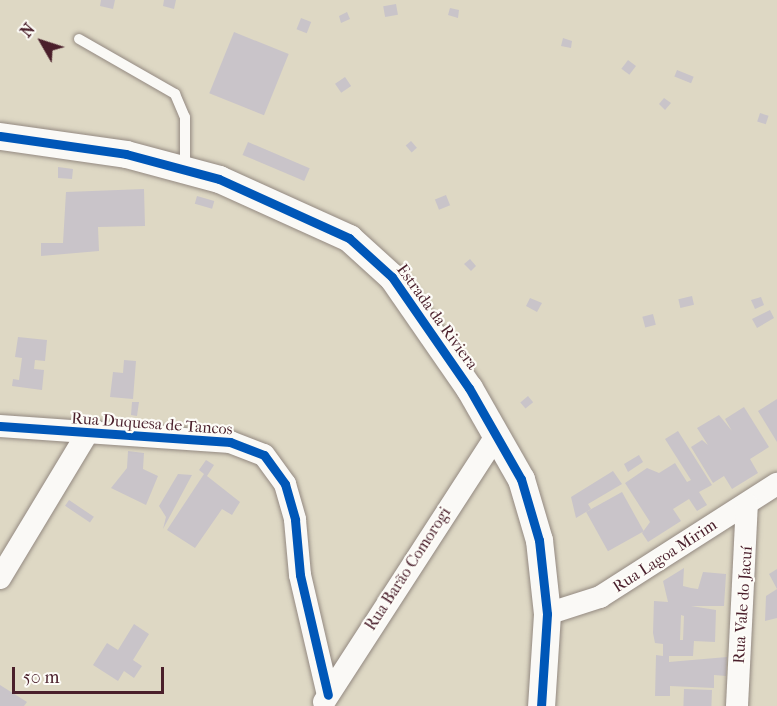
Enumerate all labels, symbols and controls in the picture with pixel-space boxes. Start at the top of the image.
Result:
north arrow [12,12,72,72]
text: N [16,20,39,41]
street label: Estrada da Riviera [392,261,482,373]
street label: Rua Duquesa de Tancos [71,409,233,439]
street label: Rua Barão Comorogi [361,504,455,634]
street label: Rua Lagoa Mirim [609,515,721,597]
street label: Rua Vale do Jacuí [729,546,757,664]
scale bar [15,655,166,693]
text: 50 m [23,667,59,688]

